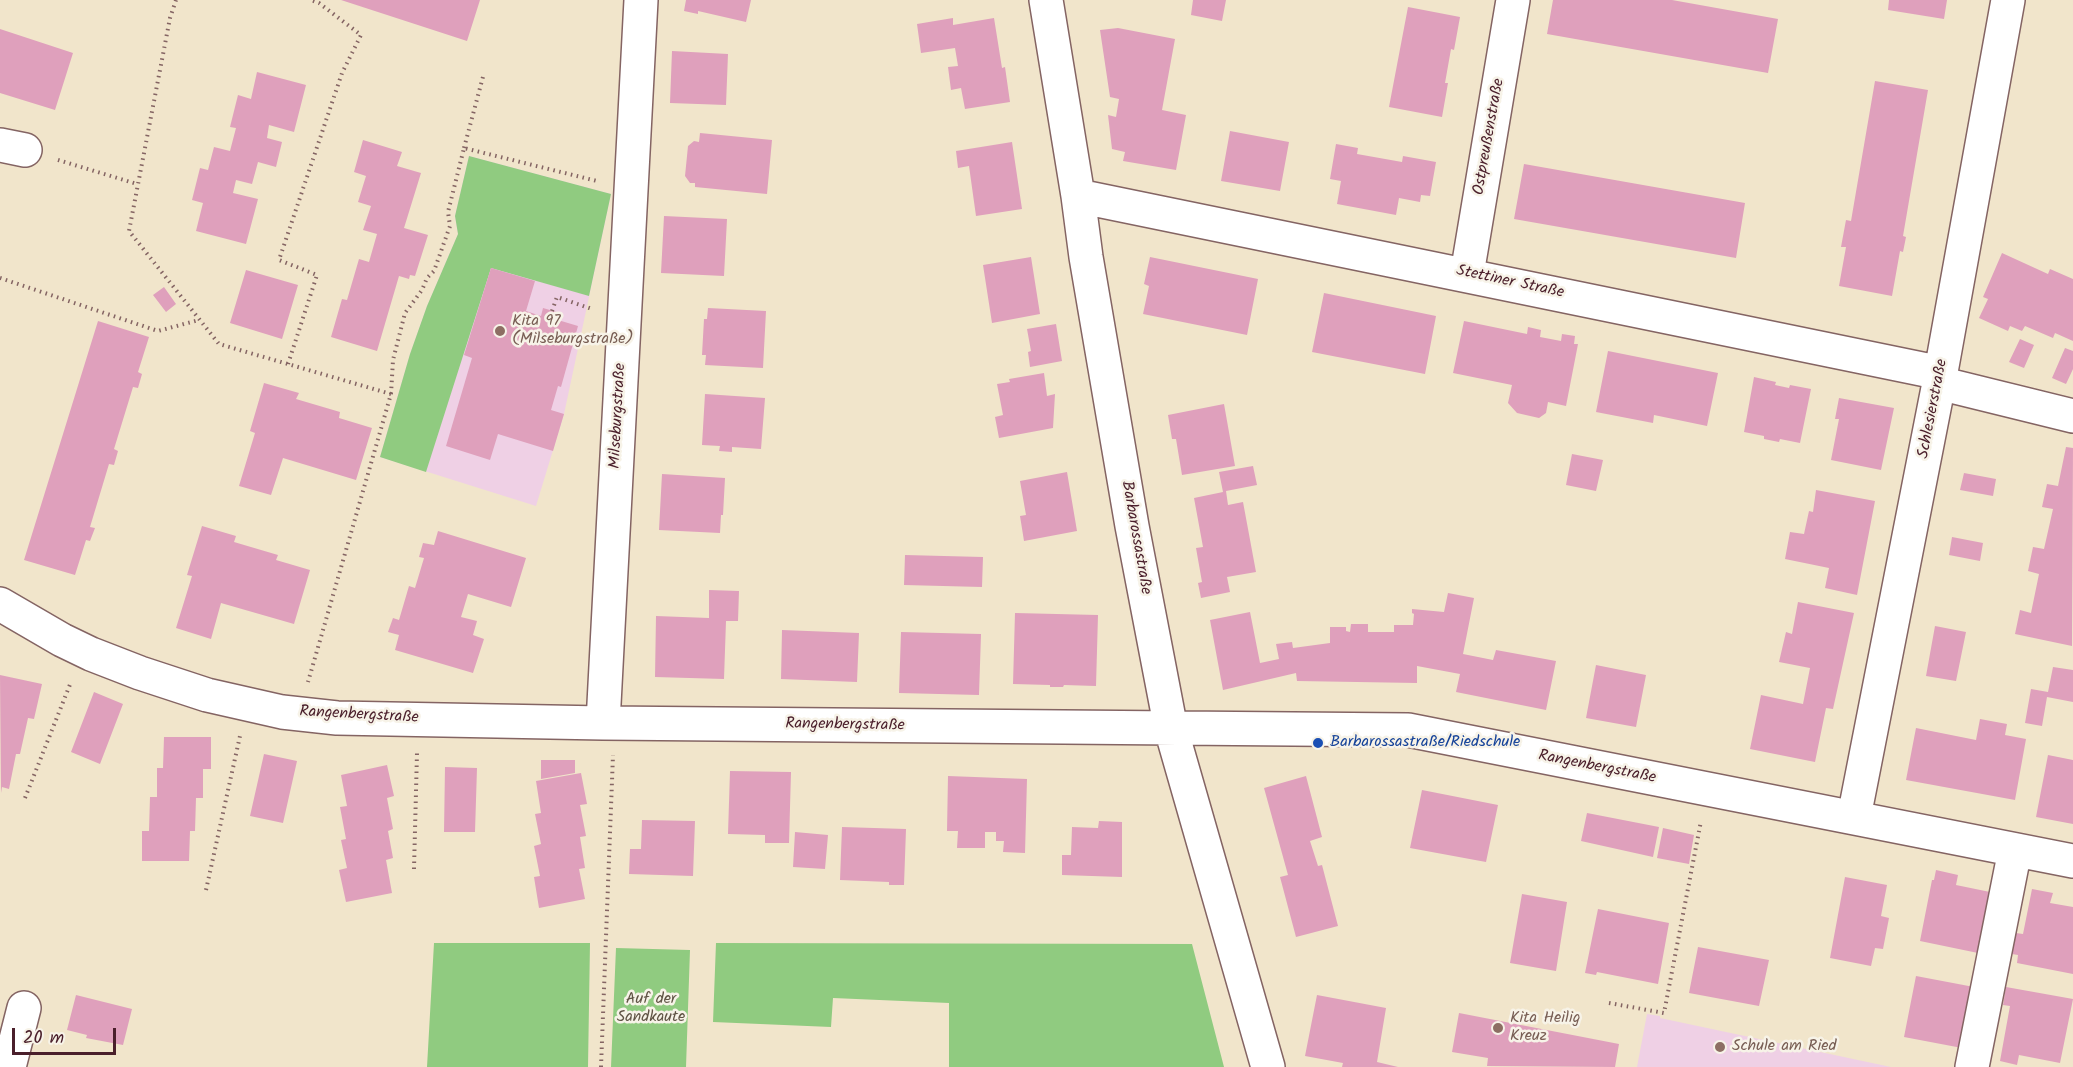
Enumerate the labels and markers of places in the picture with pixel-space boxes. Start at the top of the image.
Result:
place label: Kita 97 (Milseburgstraße) [512,312,634,350]
marker: Kita 97 (Milseburgstraße) [493,324,507,338]
place label: Barbarossastraße/Riedschule [1330,733,1520,753]
marker: Barbarossastraße/Riedschule [1311,736,1325,750]
place label: Kita Heilig Kreuz [1510,1009,1580,1047]
marker: Kita Heilig Kreuz [1491,1021,1505,1035]
place label: Schule am Ried [1732,1037,1836,1057]
marker: Schule am Ried [1713,1040,1727,1054]

